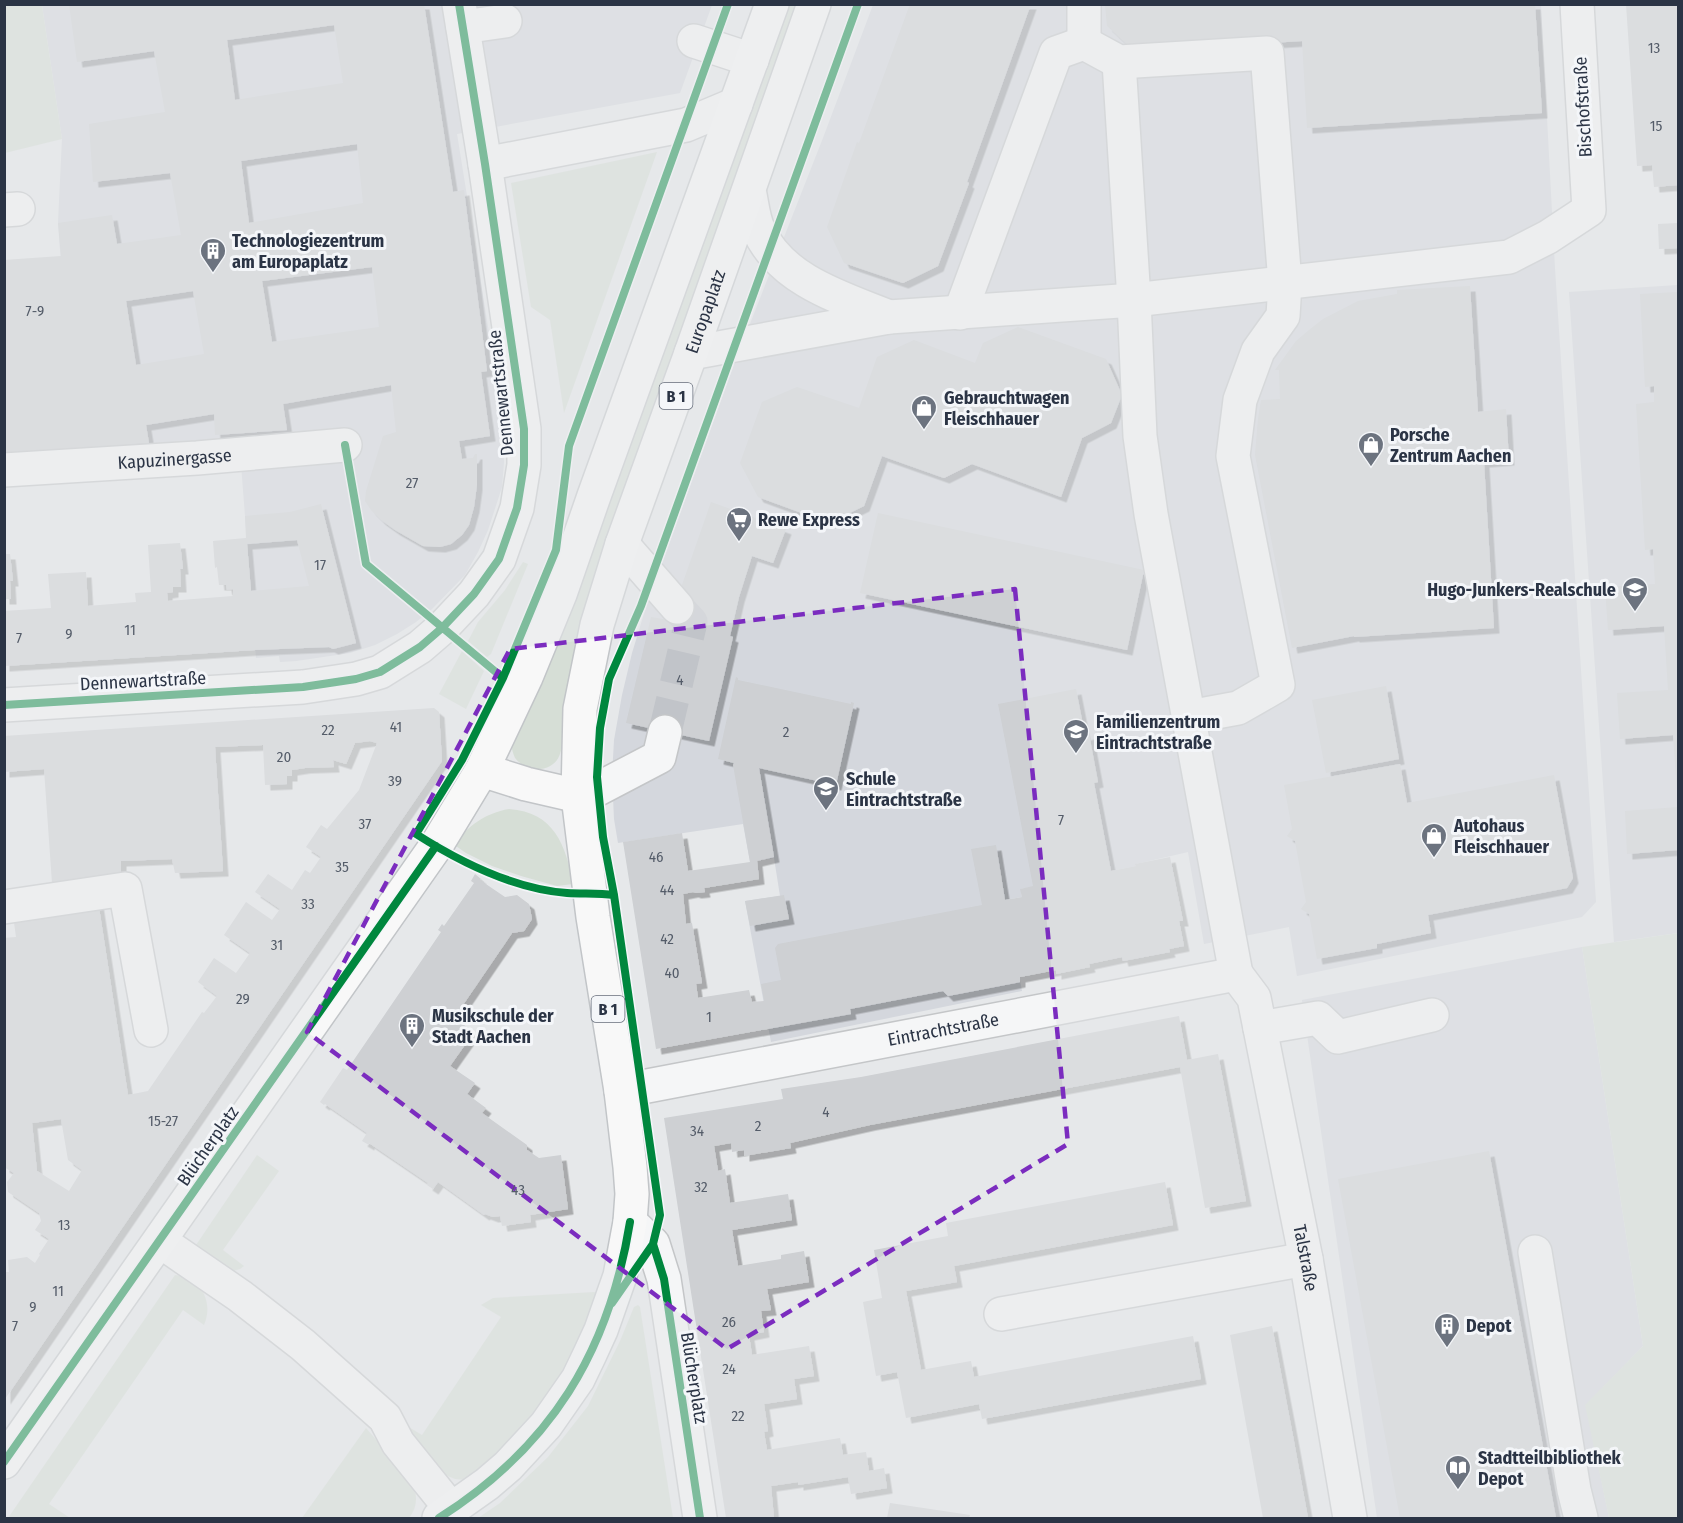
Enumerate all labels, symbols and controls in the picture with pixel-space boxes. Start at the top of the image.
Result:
house number: 13 [1648,39,1661,57]
street label: Bischofstraße [1569,56,1597,158]
house number: 15 [1650,117,1662,135]
place label: Technologiezentrum am Europaplatz [232,230,384,273]
building icon: Technologiezentrum am Europaplatz [198,236,228,274]
street label: Europaplatz [681,267,730,356]
house number: 7-9 [26,302,44,320]
street label: Dennewartstraße [483,329,519,457]
road number: B 1 [660,383,692,409]
place label: Gebrauchtwagen Fleischhauer [944,387,1069,430]
shop icon: Gebrauchtwagen Fleischhauer [909,393,939,431]
place label: Porsche Zentrum Aachen [1390,424,1511,467]
shop icon: Porsche Zentrum Aachen [1356,430,1386,468]
street label: Kapuzinergasse [117,444,233,474]
house number: 27 [406,474,418,492]
supermarket icon: Rewe Express [724,505,754,543]
place label: Rewe Express [758,509,860,531]
house number: 17 [314,556,326,574]
school or university icon: Hugo-Junkers-Realschule [1620,575,1650,613]
place label: Hugo-Junkers-Realschule [1427,579,1616,601]
house number: 11 [124,621,136,639]
house number: 9 [65,625,73,643]
house number: 7 [16,629,22,647]
street label: Dennewartstraße [79,667,207,695]
house number: 4 [676,671,684,689]
place label: Familienzentrum Eintrachtstraße [1096,711,1220,754]
school or university icon: Familienzentrum Eintrachtstraße [1061,717,1091,755]
house number: 41 [390,718,402,736]
house number: 22 [321,721,335,739]
house number: 2 [783,723,790,741]
house number: 20 [277,748,291,766]
place label: Schule Eintrachtstraße [846,768,962,811]
house number: 39 [388,772,402,790]
school or university icon: Schule Eintrachtstraße [811,774,841,812]
house number: 7 [1058,811,1064,829]
house number: 37 [359,815,371,833]
place label: Autohaus Fleischhauer [1453,815,1549,858]
shop icon: Autohaus Fleischhauer [1419,821,1449,859]
house number: 46 [649,848,663,866]
house number: 35 [335,858,349,876]
house number: 44 [660,881,674,899]
house number: 33 [301,895,315,913]
house number: 42 [660,930,674,948]
house number: 31 [271,936,283,954]
house number: 40 [664,964,680,982]
house number: 29 [236,990,250,1008]
road number: B 1 [592,996,624,1022]
place label: Musikschule der Stadt Aachen [432,1005,554,1048]
house number: 1 [706,1008,712,1026]
street label: Eintrachtstraße [886,1008,1001,1051]
building icon: Musikschule der Stadt Aachen [397,1011,427,1049]
street label: Blücherplatz [172,1102,244,1190]
house number: 4 [822,1103,830,1121]
house number: 15-27 [148,1112,178,1130]
house number: 2 [755,1117,762,1135]
house number: 34 [690,1122,704,1140]
house number: 32 [694,1178,708,1196]
house number: 43 [511,1181,525,1199]
house number: 13 [58,1216,71,1234]
street label: Talstraße [1288,1223,1322,1293]
house number: 11 [52,1282,64,1300]
house number: 9 [29,1298,37,1316]
building icon: Depot [1432,1311,1462,1349]
house number: 26 [722,1313,736,1331]
place label: Depot [1466,1315,1512,1337]
house number: 7 [12,1317,18,1335]
street label: Blücherplatz [676,1331,712,1425]
house number: 24 [722,1360,736,1378]
house number: 22 [731,1407,745,1425]
place label: Stadtteilbibliothek Depot [1478,1447,1622,1490]
library icon: Stadtteilbibliothek Depot [1443,1453,1473,1491]

